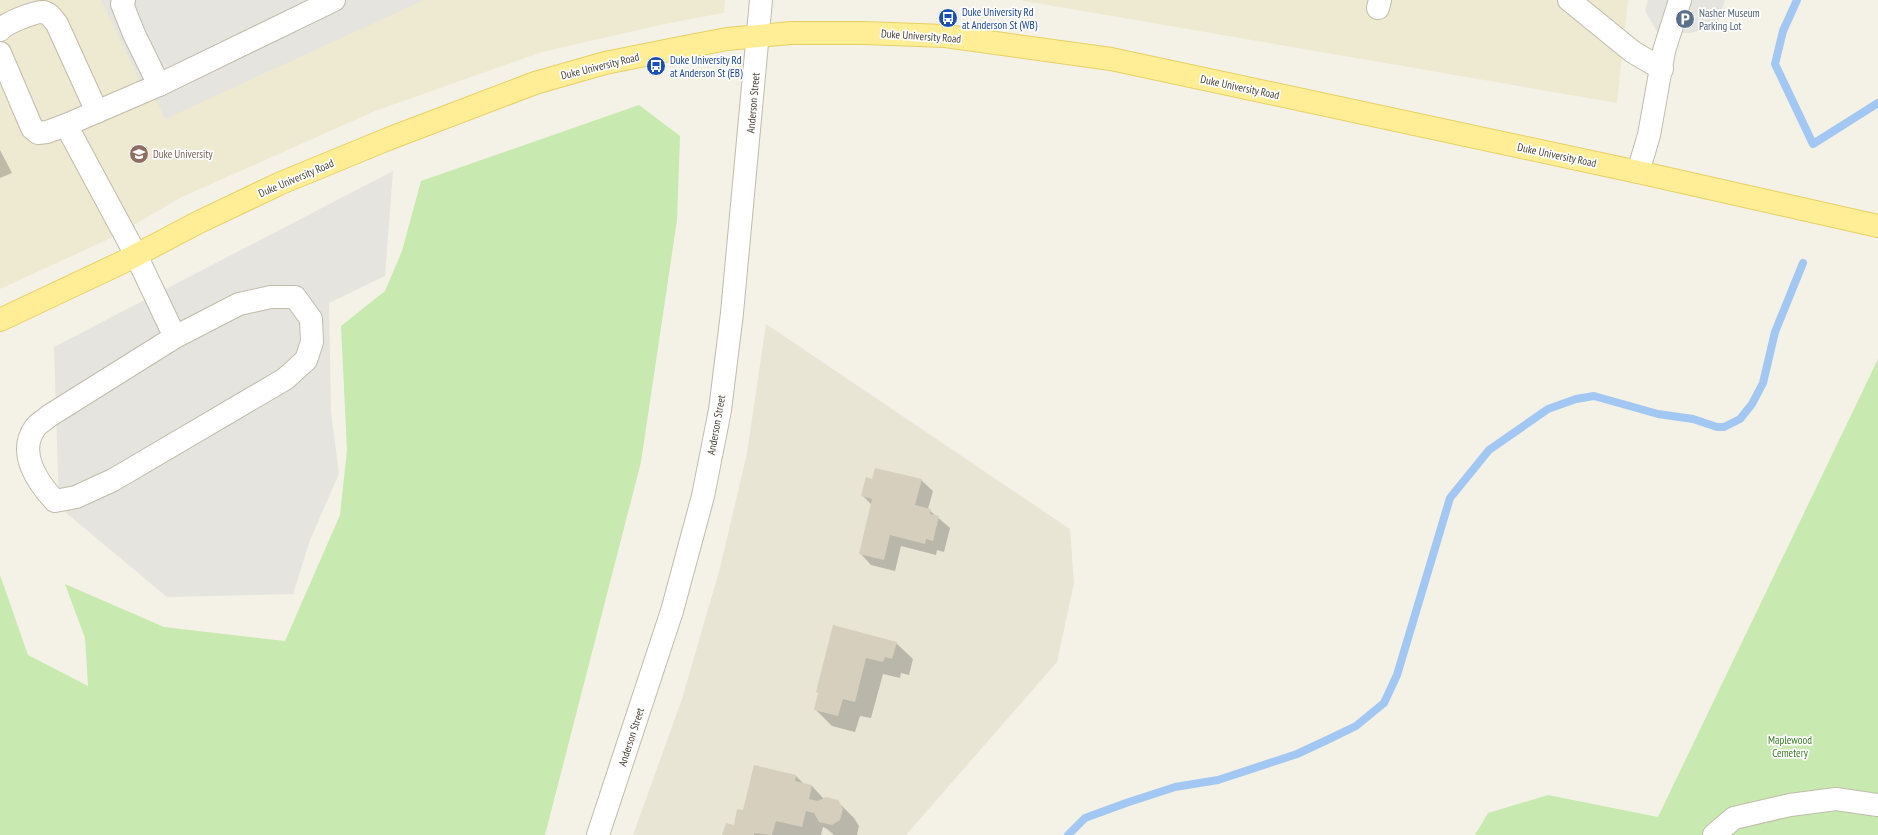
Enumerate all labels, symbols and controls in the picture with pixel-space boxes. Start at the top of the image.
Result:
place label: Duke University Rd at Anderson St (WB) [962,5,1038,32]
place label: Nasher Museum Parking Lot [1699,6,1760,33]
bus stop icon: Duke University Rd at Anderson St (WB) [937,7,959,29]
parking icon: Nasher Museum Parking Lot [1674,8,1696,30]
street label: Duke University Road [880,26,962,46]
street label: Duke University Road [559,49,641,83]
place label: Duke University Rd at Anderson St (EB) [670,53,743,80]
bus stop icon: Duke University Rd at Anderson St (EB) [645,55,667,77]
street label: Anderson Street [743,72,763,134]
street label: Duke University Road [1199,72,1281,102]
street label: Duke University Road [1516,140,1598,170]
school or university icon: Duke University [128,143,150,165]
place label: Duke University [153,147,213,161]
street label: Duke University Road [256,156,336,200]
street label: Anderson Street [704,394,728,456]
street label: Anderson Street [615,706,647,768]
park label: Maplewood Cemetery [1768,733,1812,760]

